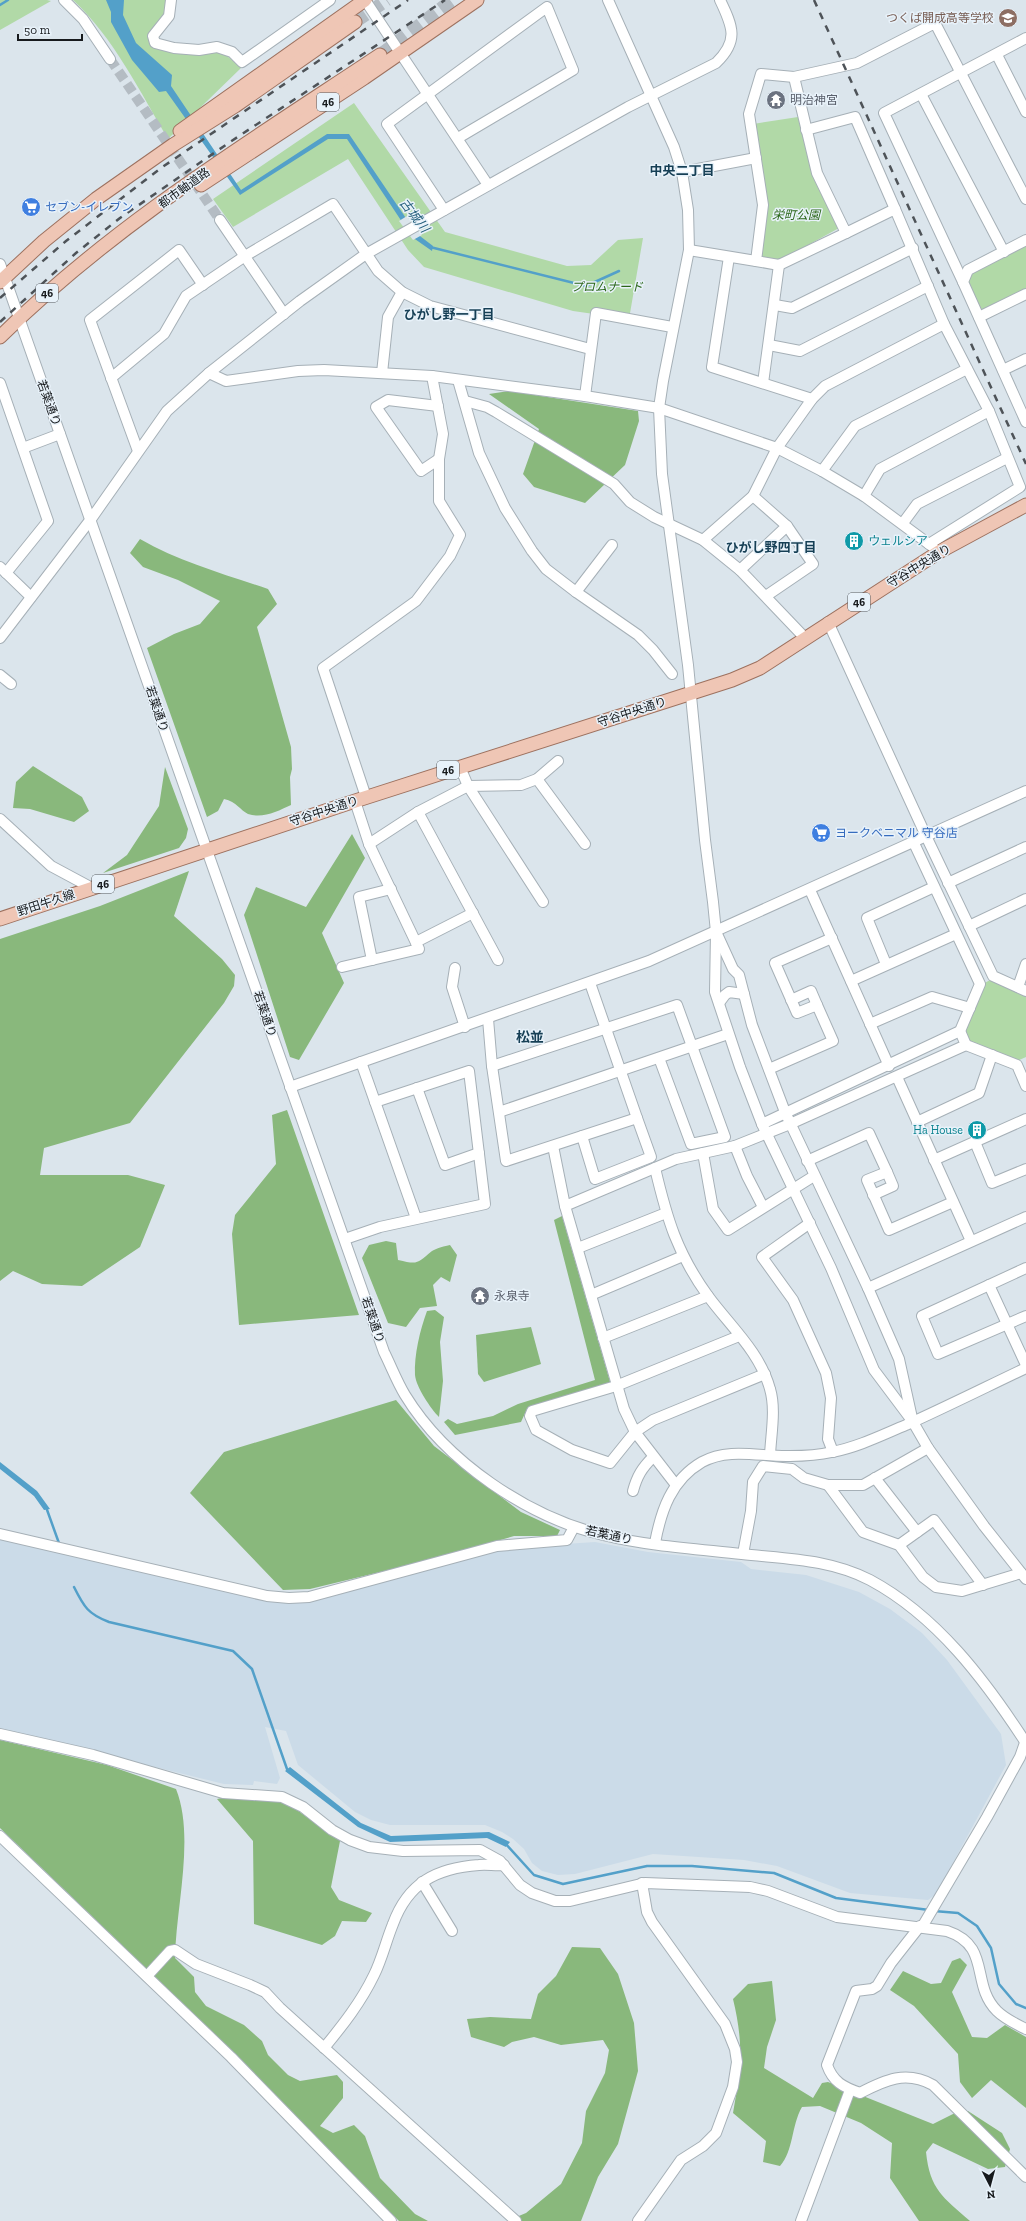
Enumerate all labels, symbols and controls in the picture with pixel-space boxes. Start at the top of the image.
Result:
school or university icon: つくば開成高等学校 [997,7,1019,29]
place label: つくば開成高等学校 [886,11,994,25]
scale bar [18,16,82,42]
text: 50 m [24,23,51,37]
temple icon: 明治神宮 [765,89,787,111]
road number: 46 [317,93,339,111]
place label: 明治神宮 [790,93,838,107]
district label: 中央二丁目 [649,163,715,178]
street label: 都市軸道路 [156,165,212,211]
water label: 古城川 [397,195,434,237]
supermarket icon: セブン-イレブン [20,196,42,218]
place label: セブン-イレブン [45,200,133,214]
park label: 栄町公園 [772,208,822,222]
park label: プロムナード [571,280,644,294]
road number: 46 [36,284,58,302]
district label: ひがし野一丁目 [403,307,495,322]
street label: 若葉通り [34,378,64,428]
building icon: ウェルシア [843,530,865,552]
place label: ウェルシア [868,534,928,548]
district label: ひがし野四丁目 [725,540,817,555]
street label: 守谷中央通り [885,541,953,591]
road number: 46 [848,593,870,611]
street label: 若葉通り [143,684,171,734]
street label: 守谷中央通り [596,694,668,730]
road number: 46 [437,761,459,779]
street label: 守谷中央通り [288,793,360,829]
supermarket icon: ヨークベニマル 守谷店 [810,822,832,844]
place label: ヨークベニマル 守谷店 [835,826,958,840]
road number: 46 [92,875,114,893]
street label: 野田牛久線 [15,887,77,919]
street label: 若葉通り [251,989,279,1039]
district label: 松並 [516,1029,544,1046]
building icon: Ha House [966,1119,988,1141]
place label: Ha House [913,1123,963,1137]
temple icon: 永泉寺 [469,1285,491,1307]
place label: 永泉寺 [494,1289,530,1303]
street label: 若葉通り [359,1295,387,1345]
street label: 若葉通り [584,1523,634,1547]
north arrow [970,2165,1010,2205]
text: N [986,2188,996,2201]

